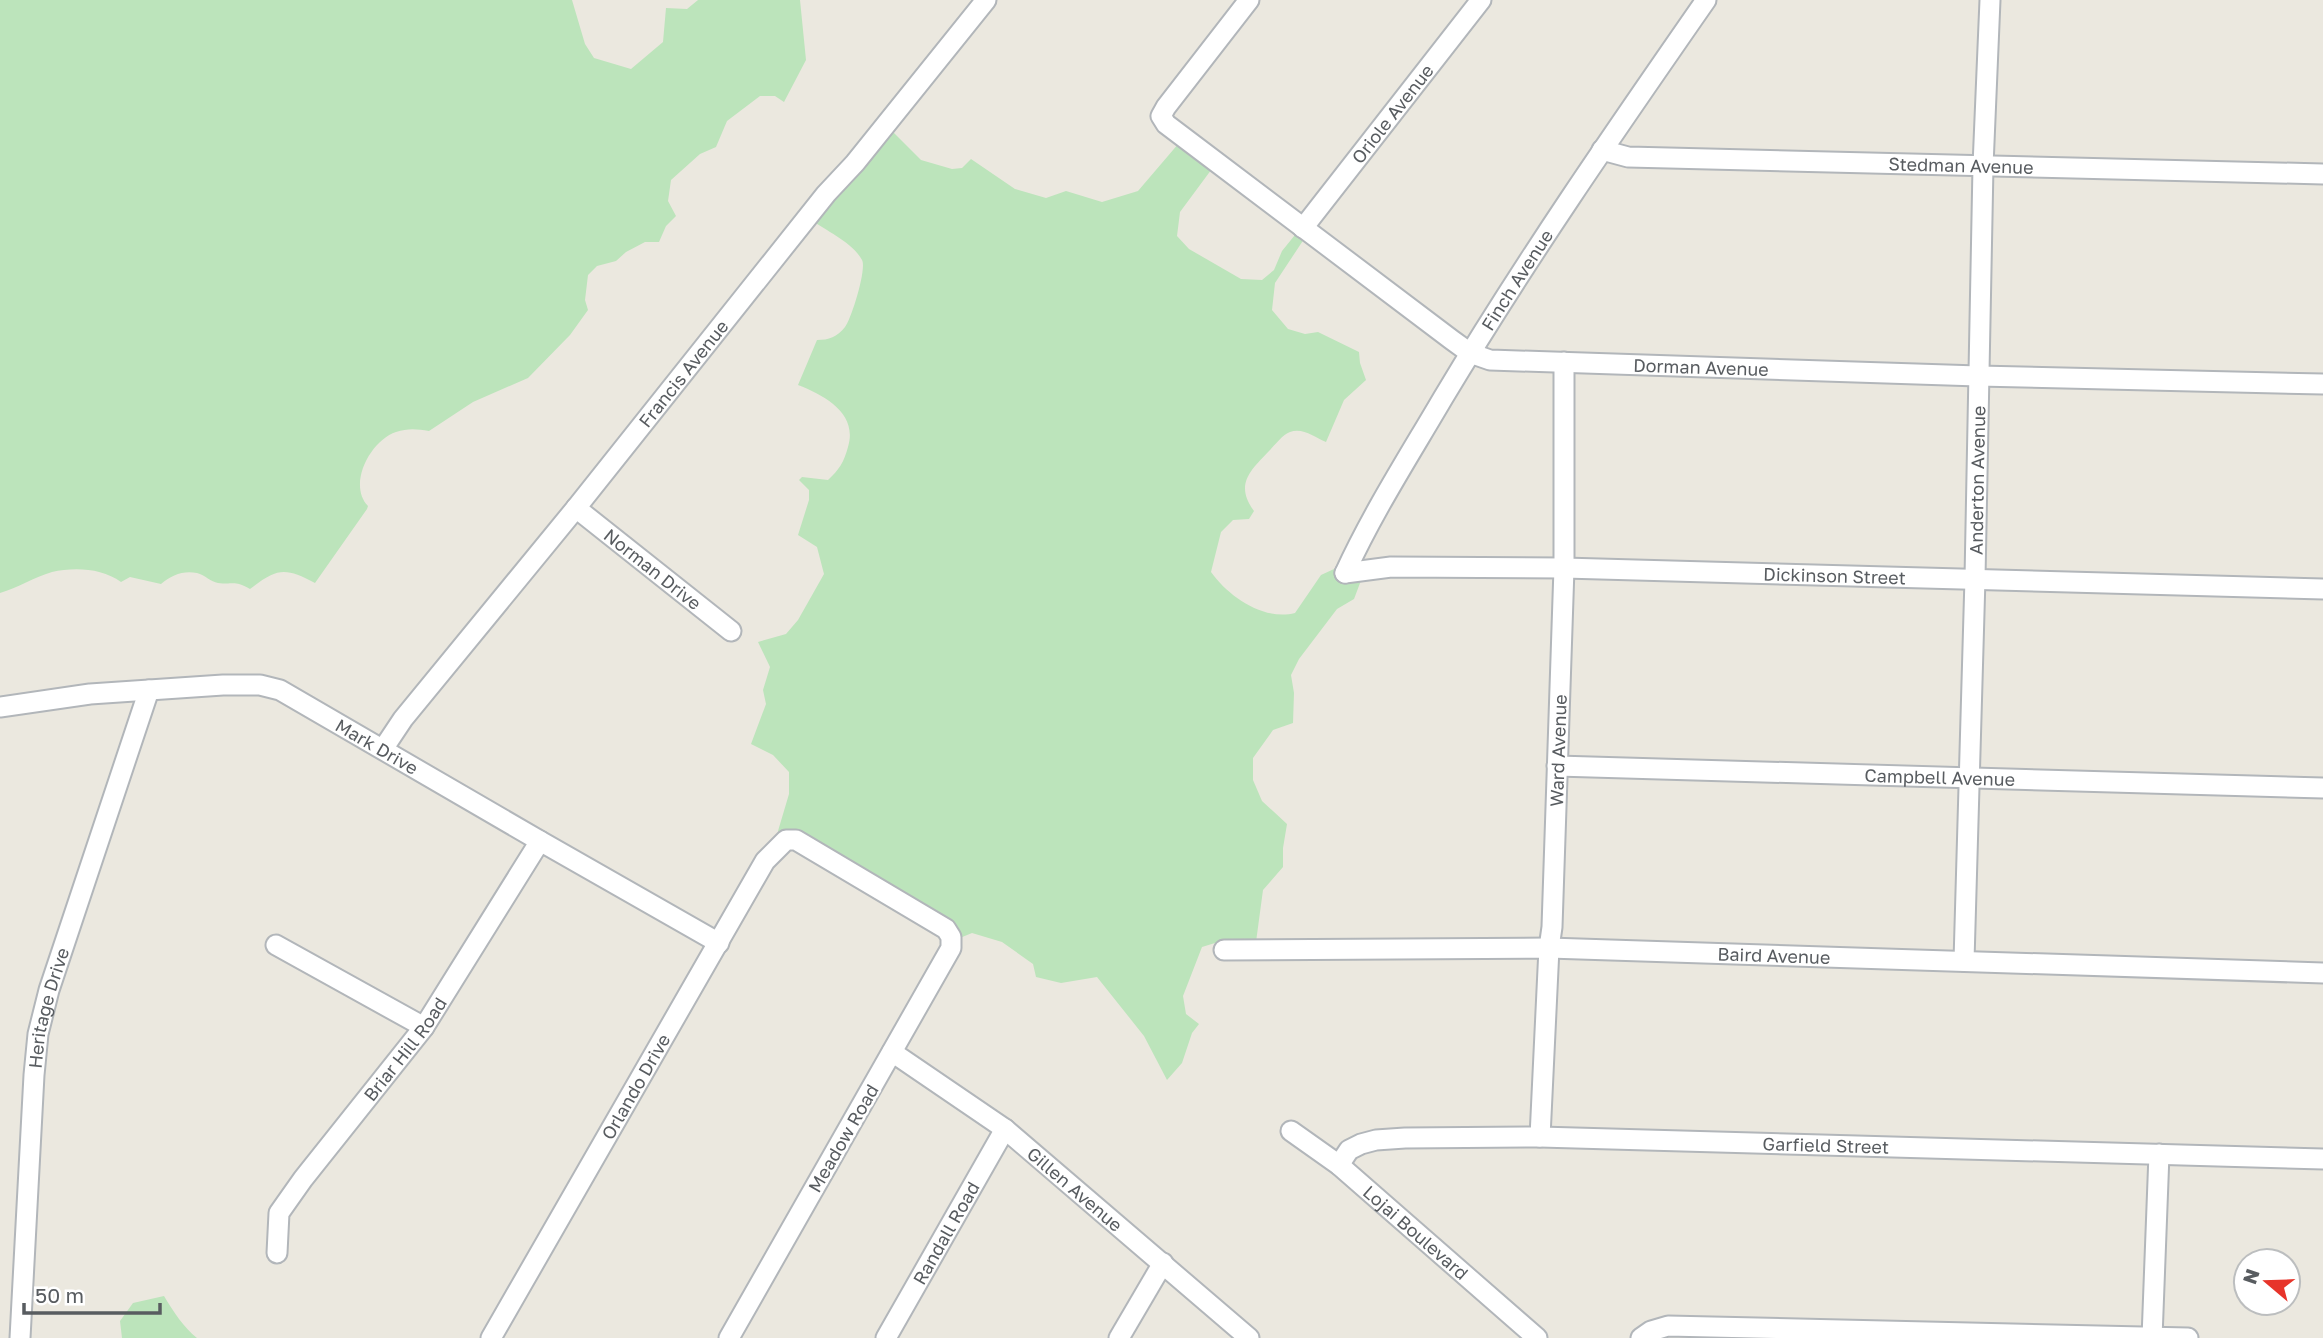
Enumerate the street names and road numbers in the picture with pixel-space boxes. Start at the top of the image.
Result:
street label: Oriole Avenue [1347,60,1438,168]
street label: Stedman Avenue [1888,152,2034,178]
street label: Finch Avenue [1476,225,1557,334]
street label: Francis Avenue [634,315,733,432]
street label: Dorman Avenue [1633,354,1769,380]
street label: Anderton Avenue [1964,405,1989,555]
street label: Norman Drive [600,524,706,614]
street label: Dickinson Street [1763,563,1906,588]
street label: Ward Avenue [1545,694,1571,807]
street label: Mark Drive [332,714,422,779]
street label: Campbell Avenue [1864,764,2015,790]
street label: Baird Avenue [1717,942,1831,968]
street label: Heritage Drive [24,945,73,1070]
street label: Briar Hill Road [359,993,451,1105]
street label: Orlando Drive [596,1030,674,1143]
street label: Meadow Road [803,1080,883,1196]
street label: Garfield Street [1762,1132,1889,1158]
street label: Gillen Avenue [1023,1142,1127,1236]
street label: Randall Road [908,1178,984,1288]
street label: Lojai Boulevard [1359,1180,1473,1284]

